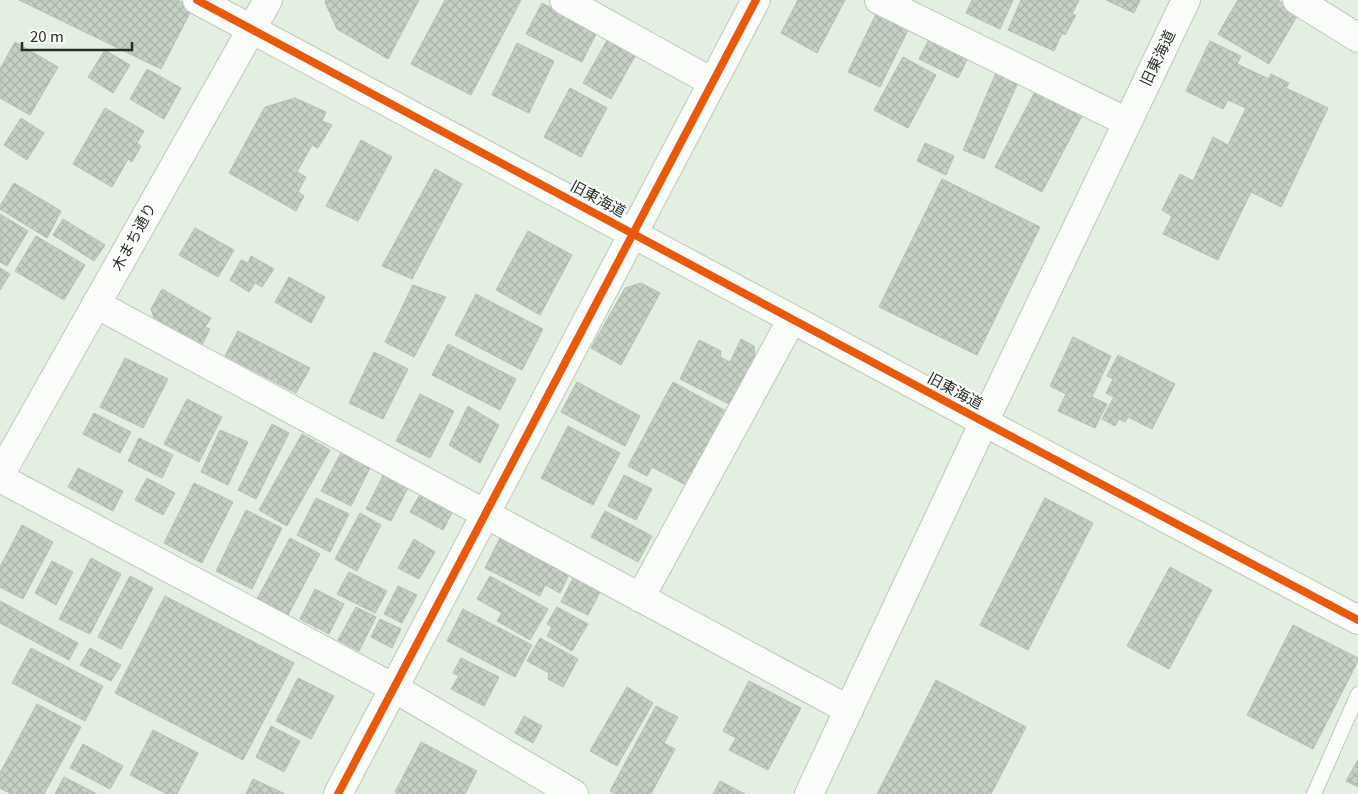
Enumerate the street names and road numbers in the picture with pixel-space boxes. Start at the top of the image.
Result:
street label: 旧東海道 [1134,26,1179,89]
street label: 旧東海道 [567,174,630,221]
street label: 木まち通り [105,198,160,274]
street label: 旧東海道 [924,366,987,413]

